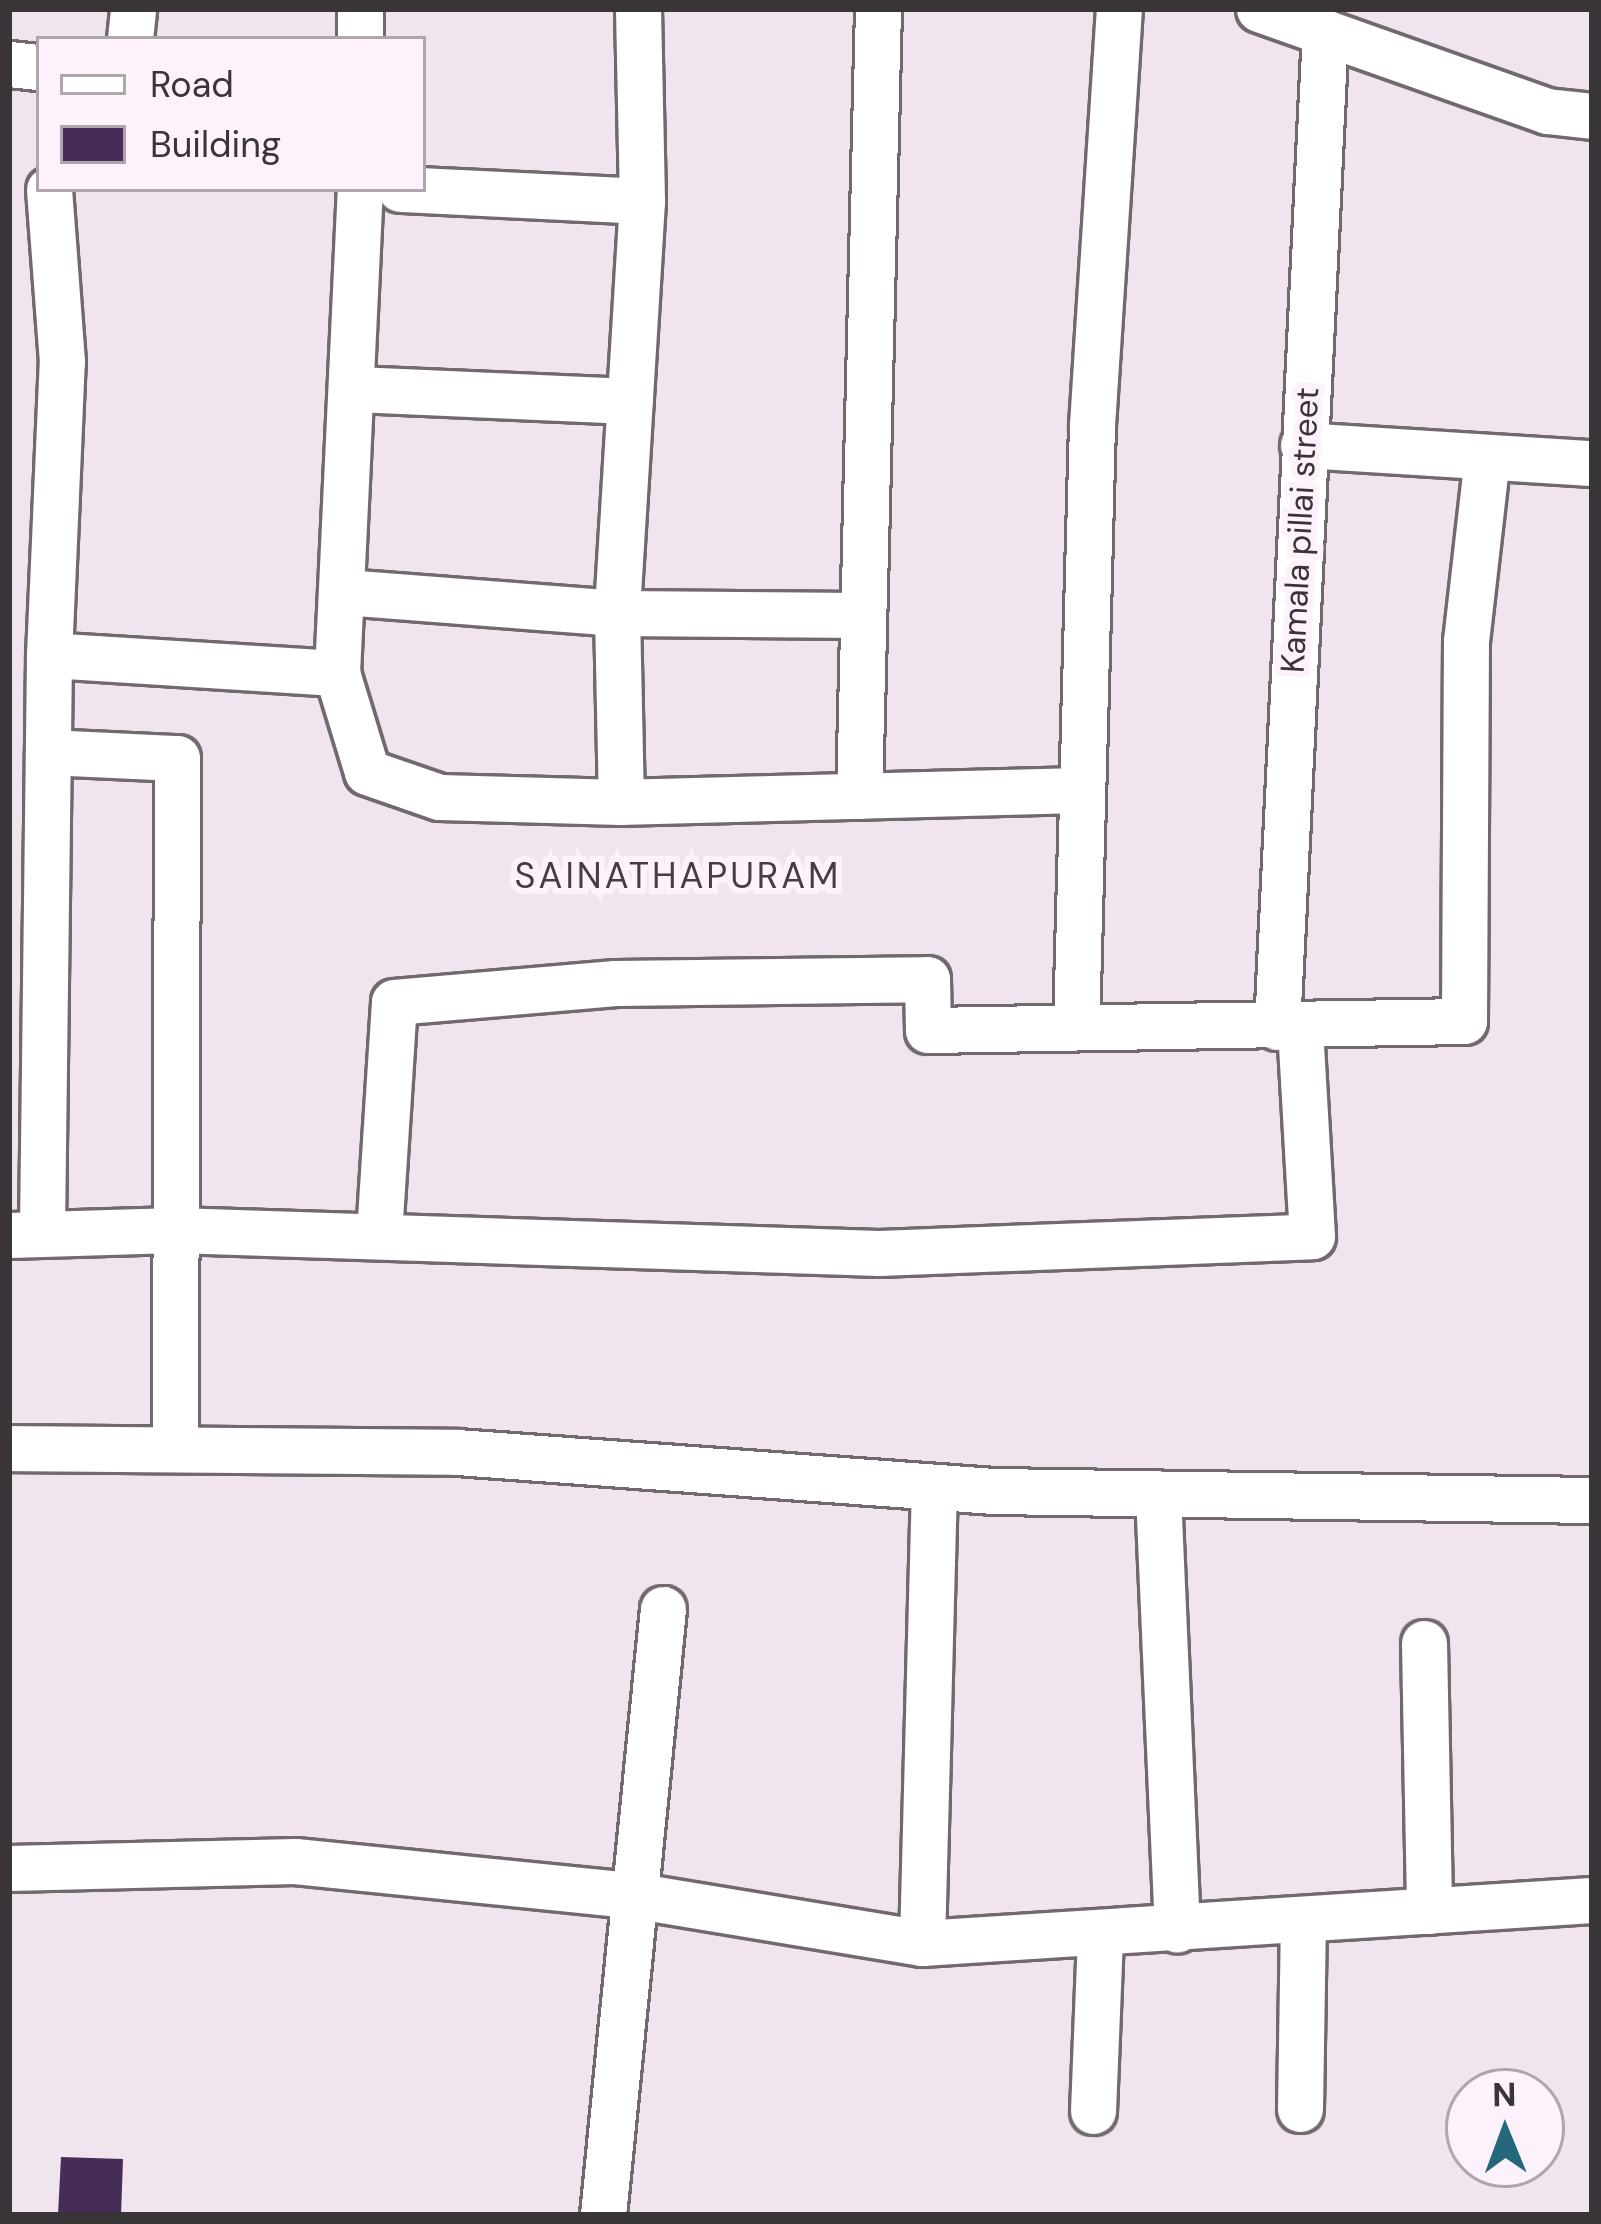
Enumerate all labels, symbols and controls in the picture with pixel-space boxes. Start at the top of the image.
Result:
legend [36,36,426,192]
text: Road [150,61,234,108]
text: Building [150,121,281,168]
street label: Kamala pillai street [1273,386,1327,674]
district label: SAINATHAPURAM [515,854,841,898]
north arrow [1445,2068,1565,2188]
text: N [1492,2073,1517,2116]

